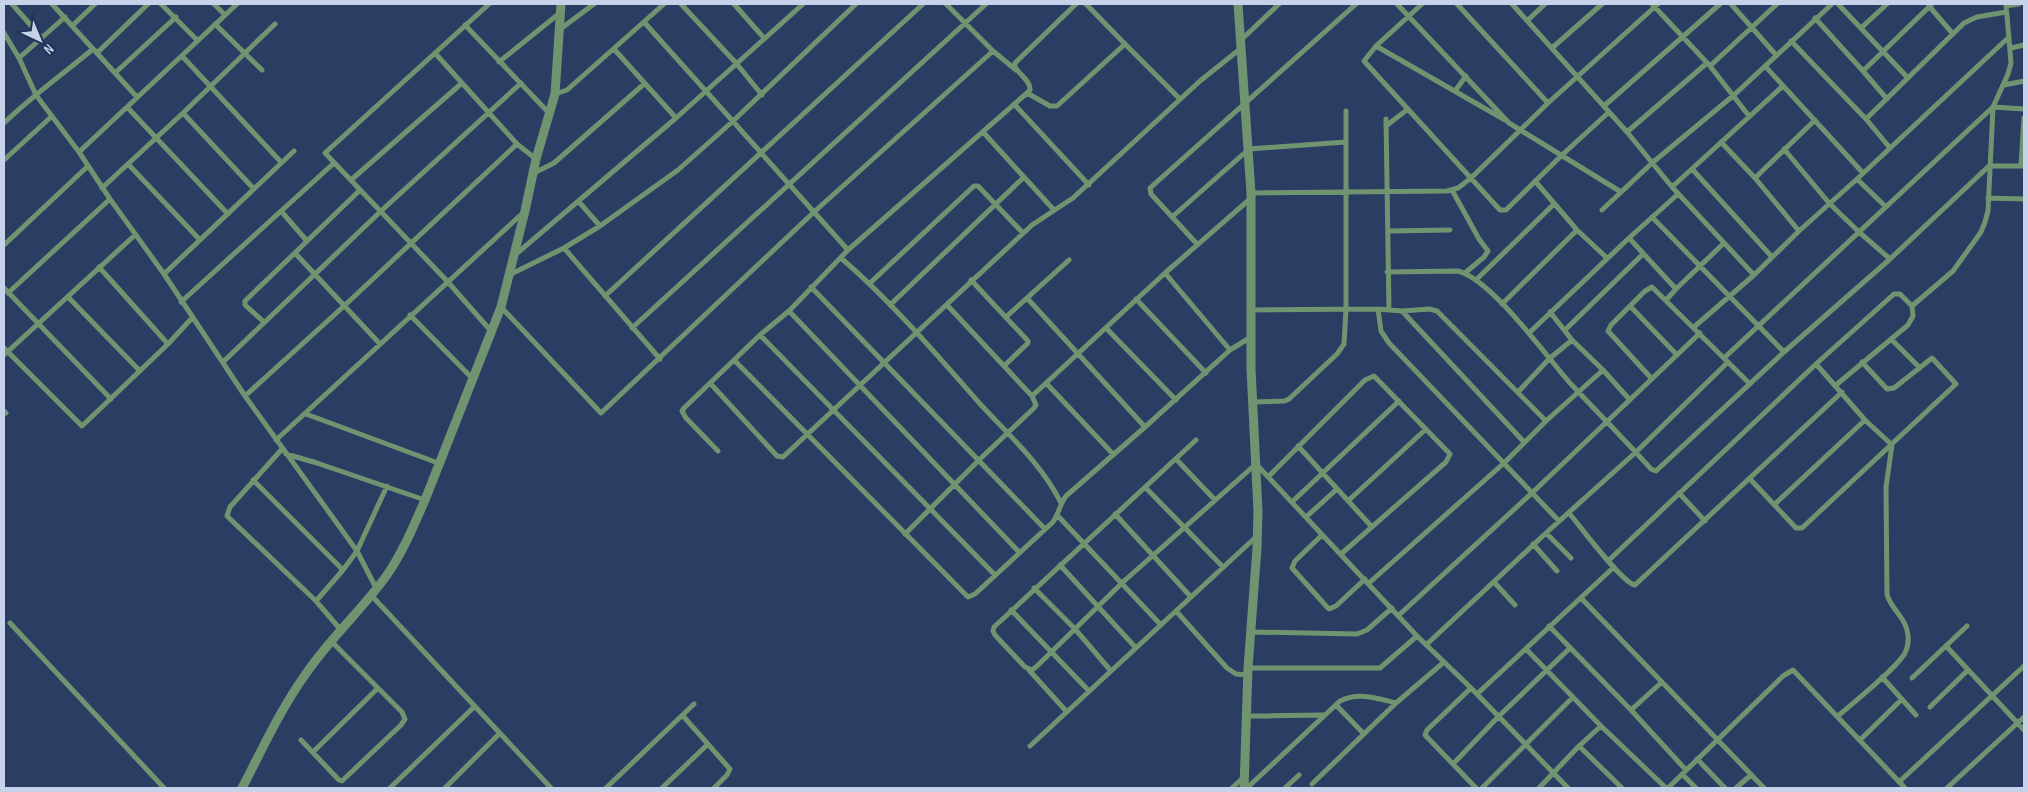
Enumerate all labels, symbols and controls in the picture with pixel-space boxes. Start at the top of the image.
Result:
north arrow [15,15,65,65]
text: N [40,40,57,58]

